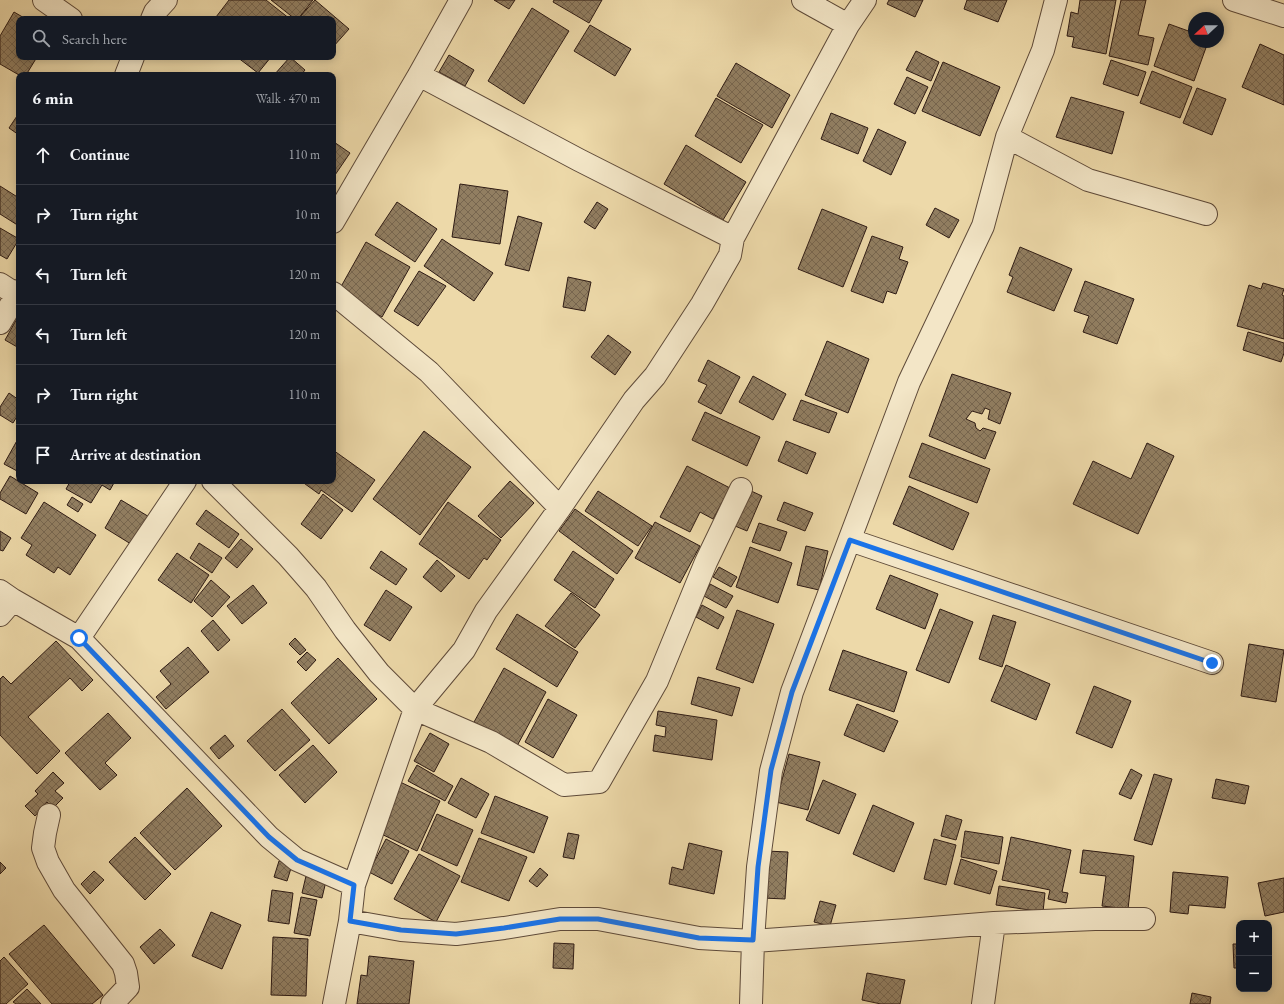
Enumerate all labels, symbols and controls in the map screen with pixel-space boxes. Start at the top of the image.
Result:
north arrow [1188,12,1224,48]
search box [16,16,336,60]
icon: search [30,27,52,49]
text: Search here [62,29,127,48]
text: 6 min [32,87,73,109]
text: Walk · 470 m [256,90,320,107]
icon: ahead [32,144,54,166]
text: Continue [70,145,130,164]
text: 110 m [289,146,320,163]
icon: right [32,204,54,226]
text: Turn right [70,205,138,224]
text: 10 m [295,206,320,223]
icon: left [32,264,54,286]
text: Turn left [70,265,127,284]
text: 120 m [289,266,320,283]
icon: left [32,324,54,346]
text: Turn left [70,325,127,344]
text: 120 m [289,326,320,343]
icon: right [32,384,54,406]
text: Turn right [70,385,138,404]
text: 110 m [289,386,320,403]
icon: arrive [32,444,54,466]
text: Arrive at destination [70,445,201,464]
route start [70,629,88,647]
route end [1203,654,1221,672]
map controls [1236,920,1272,992]
button: + [1236,920,1272,956]
button: − [1236,956,1272,992]

